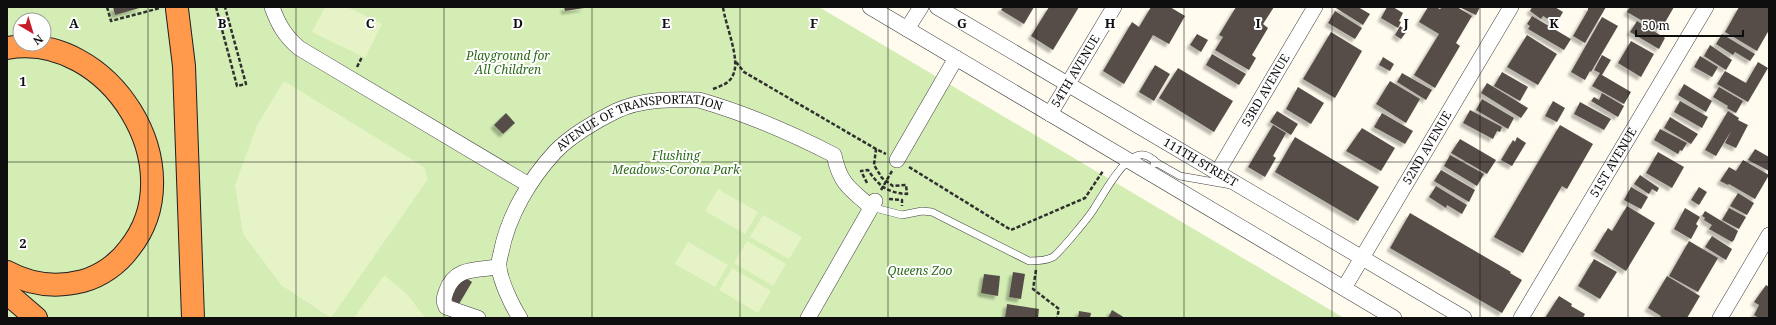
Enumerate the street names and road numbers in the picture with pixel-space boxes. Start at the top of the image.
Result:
street label: 54TH AVENUE [1047,31,1104,110]
street label: 53RD AVENUE [1237,51,1293,130]
street label: AVENUE OF TRANSPORTATION [552,91,725,155]
street label: 52ND AVENUE [1398,108,1455,188]
street label: 51ST AVENUE [1586,124,1640,200]
street label: 111TH STREET [1160,133,1242,191]

